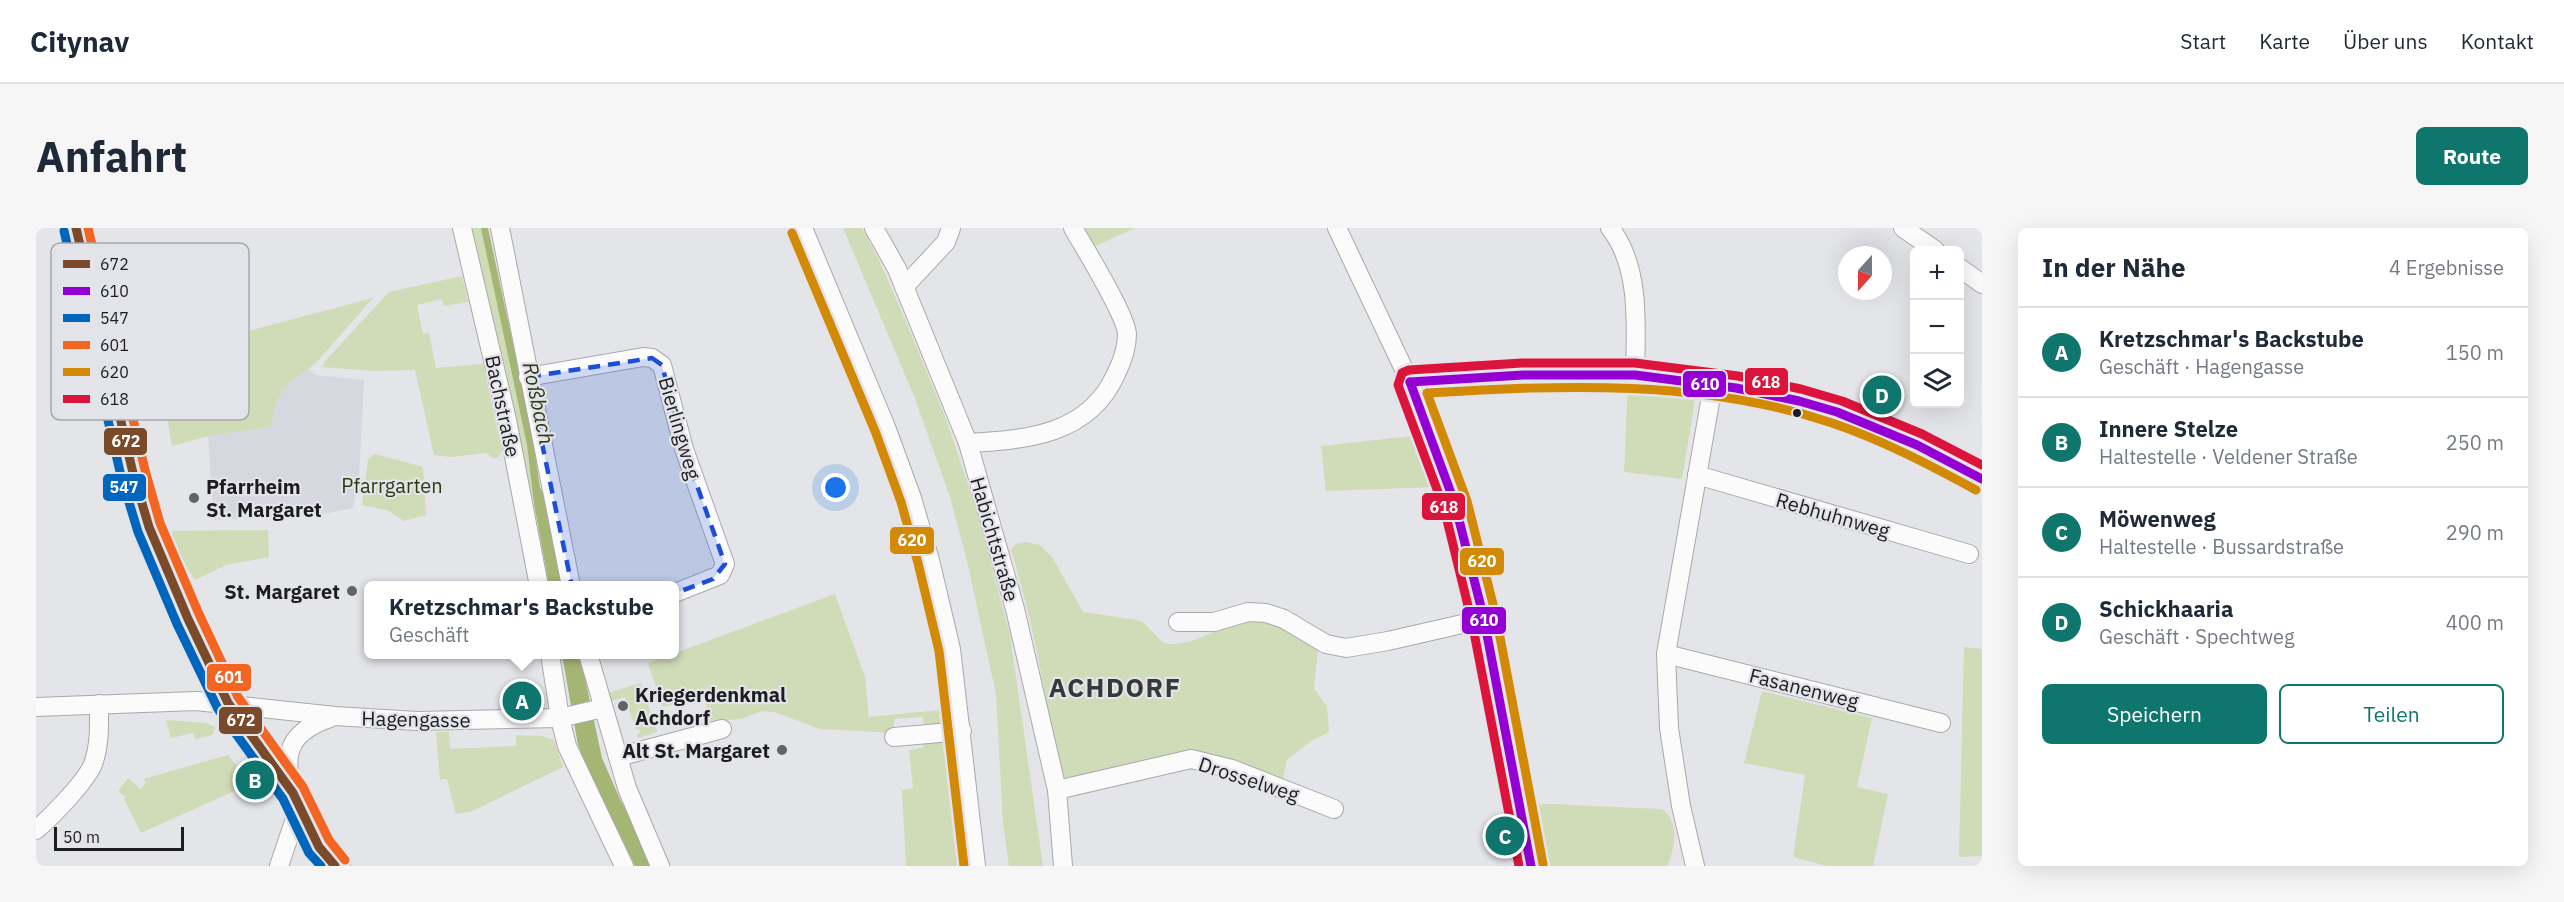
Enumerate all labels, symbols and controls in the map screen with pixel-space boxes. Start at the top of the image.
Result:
text: Citynav [30,23,129,60]
text: Start [2180,27,2226,55]
text: Karte [2259,27,2310,55]
text: Über uns [2343,27,2428,55]
text: Kontakt [2461,27,2534,55]
button: Route [2416,127,2528,185]
text: Anfahrt [36,129,187,184]
legend [51,243,249,420]
north arrow [1838,246,1892,300]
map controls [1910,246,1964,408]
button: + [1910,246,1964,300]
text: In der Nähe [2042,250,2186,284]
text: 672 [100,254,129,274]
text: 4 Ergebnisse [2389,254,2504,281]
text: 610 [100,281,129,301]
button: − [1910,300,1964,354]
text: 547 [100,308,129,328]
text: Kretzschmar's Backstube [2099,324,2364,353]
text: 601 [100,335,129,355]
text: A [2055,339,2068,366]
text: 150 m [2446,339,2504,366]
street label: Bachstraße [479,353,527,459]
text: Geschäft · Hagengasse [2099,353,2304,380]
button: layers [1910,354,1964,408]
water label: Roßbach [517,359,561,447]
text: 620 [100,362,129,382]
line badge: 618 [1744,367,1789,396]
line badge: 610 [1682,370,1727,398]
text: 618 [1752,372,1780,392]
pin: D [1862,372,1902,418]
street label: Bierlingweg [652,374,708,483]
text: 610 [1691,374,1720,394]
text: 618 [100,389,129,409]
unlabelled marker [1791,407,1803,419]
text: Innere Stelze [2099,414,2238,443]
line badge: 672 [103,427,148,456]
text: B [2055,429,2068,456]
text: 250 m [2446,429,2504,456]
text: 672 [112,431,140,451]
text: Haltestelle · Veldener Straße [2099,443,2358,470]
park label: Pfarrgarten [341,472,443,499]
line badge: 547 [102,473,147,502]
place label: Pfarrheim St. Margaret [206,473,322,523]
your location [821,473,850,502]
street label: Habichtstraße [964,474,1026,604]
text: 547 [110,477,138,497]
street label: Rebhuhnweg [1773,486,1893,544]
marker: Pfarrheim St. Margaret [187,491,201,505]
line badge: 618 [1421,492,1466,521]
text: 618 [1430,497,1458,517]
text: Möwenweg [2099,504,2216,533]
text: C [2055,519,2068,546]
text: 290 m [2446,519,2504,546]
line badge: 620 [889,526,935,555]
text: 620 [898,530,927,550]
text: Haltestelle · Bussardstraße [2099,533,2344,560]
line badge: 620 [1459,547,1505,576]
text: 620 [1468,551,1497,571]
place label: St. Margaret [224,578,340,605]
popup [364,581,679,659]
marker: St. Margaret [345,584,359,598]
text: Kretzschmar's Backstube [389,592,654,621]
text: Schickhaaria [2099,594,2233,623]
line badge: 610 [1461,606,1507,635]
text: D [2055,609,2068,636]
text: 400 m [2446,609,2504,636]
text: 610 [1470,610,1499,630]
text: Geschäft [389,621,469,648]
text: Geschäft · Spechtweg [2099,623,2295,650]
street label: Fasanenweg [1746,661,1862,715]
line badge: 601 [206,663,252,692]
text: 601 [215,667,244,687]
district label: ACHDORF [1049,670,1181,704]
pin: A [502,678,542,724]
place label: Kriegerdenkmal Achdorf [635,681,786,731]
button: Speichern [2042,684,2267,744]
button: Teilen [2279,684,2504,744]
marker: Kriegerdenkmal Achdorf [616,699,630,713]
street label: Hagengasse [361,705,471,733]
line badge: 672 [218,706,263,735]
text: 672 [227,710,255,730]
place label: Alt St. Margaret [622,737,770,764]
marker: Alt St. Margaret [775,743,789,757]
street label: Drosselweg [1195,750,1303,808]
pin: B [236,758,274,802]
pin: C [1486,814,1524,858]
scale bar [54,824,184,852]
text: 50 m [63,827,100,847]

